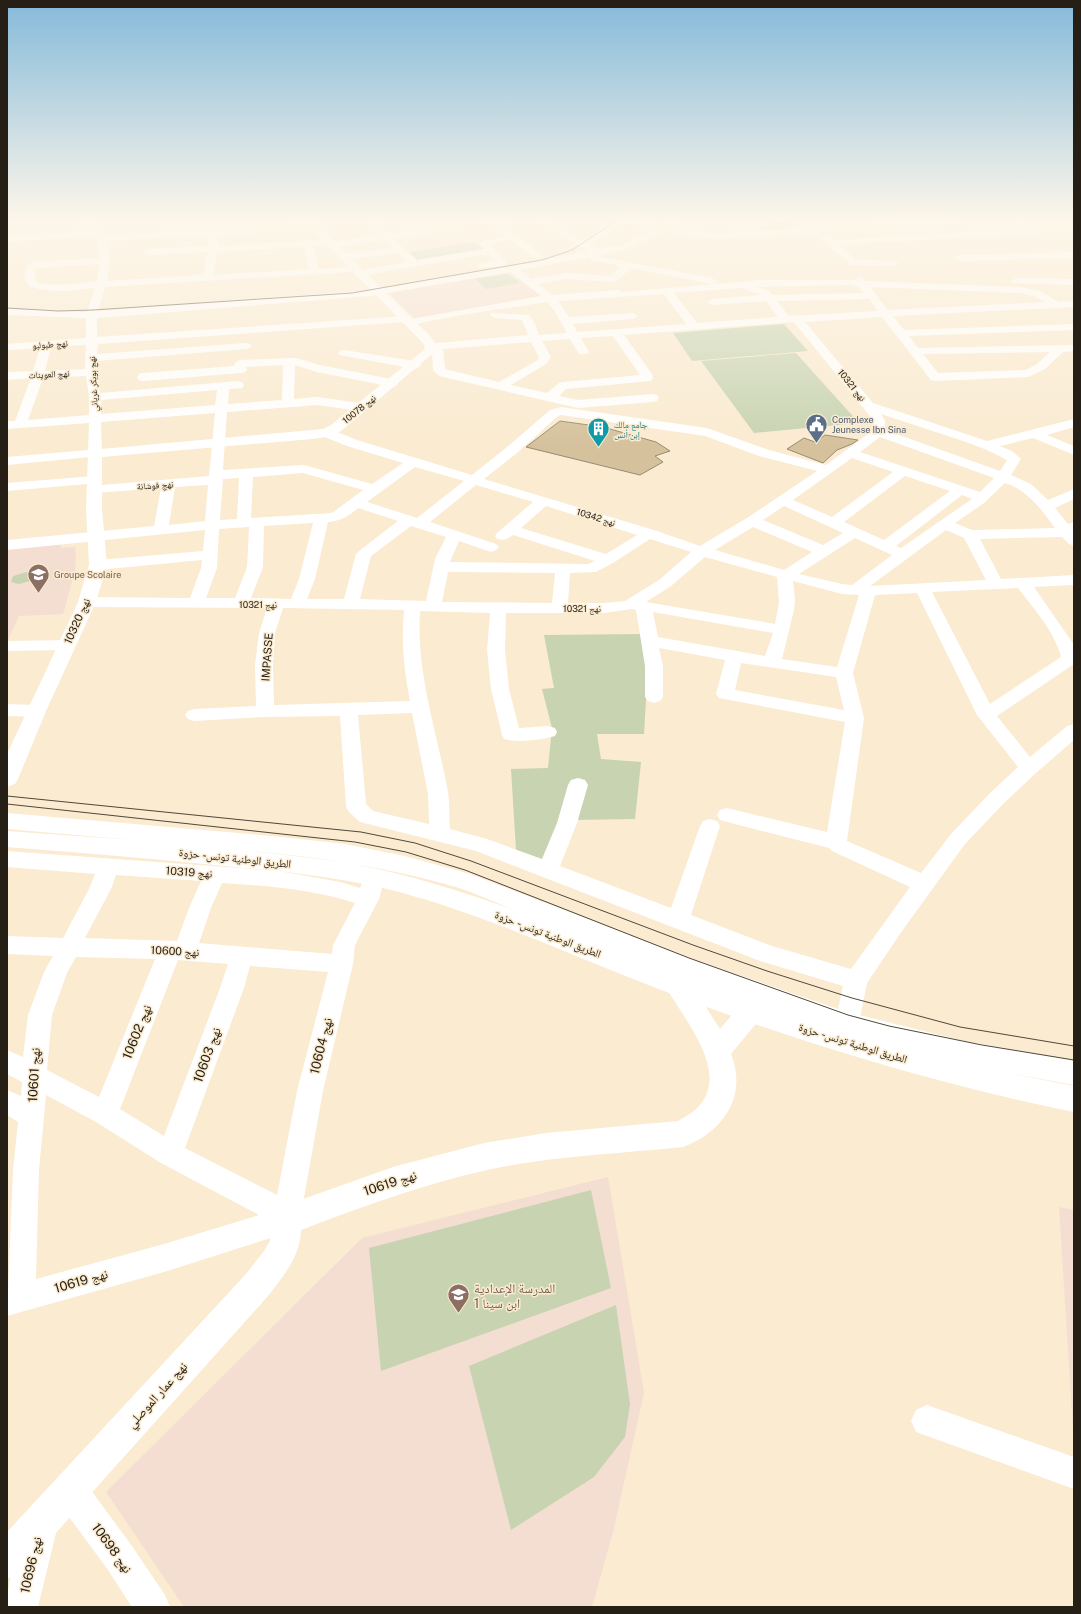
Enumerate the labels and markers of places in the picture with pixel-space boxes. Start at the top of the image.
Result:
public building icon: Complexe Jeunesse Ibn Sina [803,411,829,444]
place label: Complexe Jeunesse Ibn Sina [832,414,906,435]
building icon: جامع مالك إبن أنس [586,416,612,449]
place label: جامع مالك إبن أنس [614,419,648,441]
school or university icon: Groupe Scolaire [25,561,51,594]
place label: Groupe Scolaire [54,569,121,580]
place label: المدرسة الإعدادية ابن سينا 1 [474,1281,555,1312]
school or university icon: المدرسة الإعدادية ابن سينا 1 [445,1282,471,1315]

